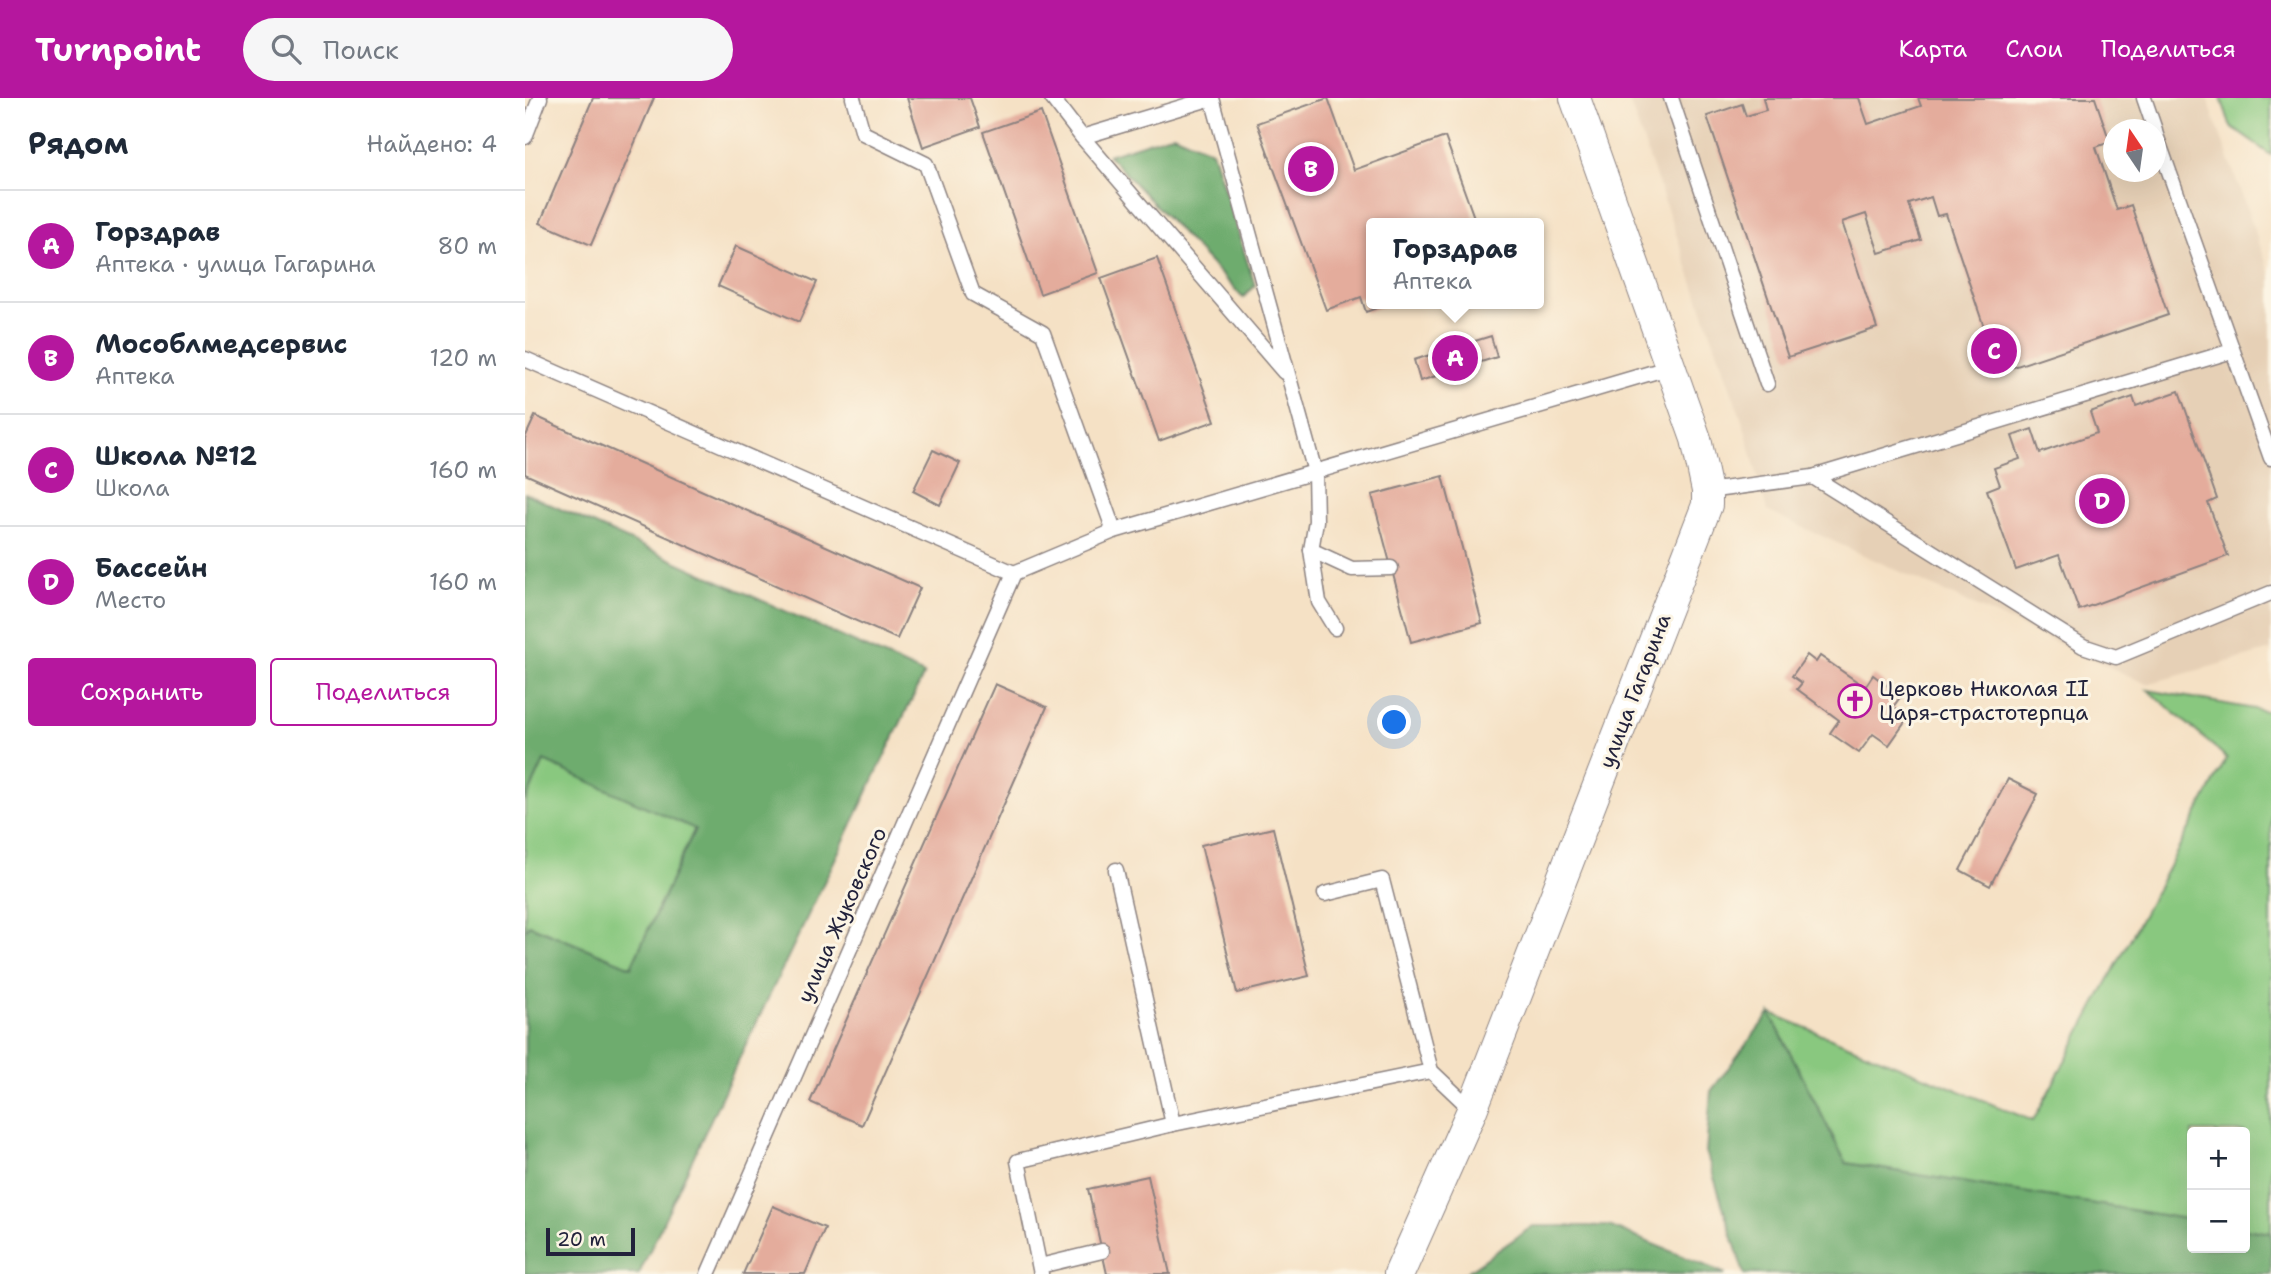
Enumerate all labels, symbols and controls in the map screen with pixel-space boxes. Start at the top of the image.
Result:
search box [243,18,733,81]
text: Turnpoint [35,27,201,72]
icon: search [267,30,305,68]
text: Поиск [323,32,399,67]
text: Карта [1899,33,1967,65]
text: Слои [2005,33,2063,65]
text: Поделиться [2101,33,2236,65]
north arrow [2103,119,2166,182]
text: Рядом [28,123,128,164]
text: Найдено: 4 [367,129,497,159]
pin: B [1288,143,1334,195]
text: Горздрав [95,214,220,249]
popup [1366,218,1544,309]
text: A [42,231,60,261]
text: 80 m [438,231,497,261]
text: Горздрав [1392,231,1518,266]
text: Аптека · улица Гагарина [95,249,376,279]
text: Аптека [1392,266,1472,296]
pin: C [1971,325,2017,377]
text: Мособлмедсервис [95,326,348,361]
pin: A [1432,332,1478,384]
text: B [44,343,58,373]
text: 120 m [429,343,497,373]
text: Аптека [95,361,175,391]
text: Школа №12 [95,438,257,473]
text: C [44,455,58,485]
text: 160 m [429,455,497,485]
text: Школа [95,473,170,503]
pin: D [2079,475,2125,527]
text: Бассейн [95,550,207,585]
text: D [43,567,59,597]
text: 160 m [429,567,497,597]
text: Место [95,585,166,615]
street label: улица Гагарина [1593,610,1677,772]
button: Сохранить [28,658,256,726]
button: Поделиться [270,658,497,726]
place label: Церковь Николая II Царя-страстотерпца [1879,675,2089,727]
church icon: Церковь Николая II Царя-страстотерпца [1836,682,1874,720]
your location [1377,705,1411,739]
street label: улица Жуковского [791,823,893,1007]
map controls [2187,1127,2250,1253]
button: + [2187,1127,2250,1190]
button: − [2187,1190,2250,1253]
scale bar [546,1225,635,1257]
text: 20 m [557,1227,606,1252]

